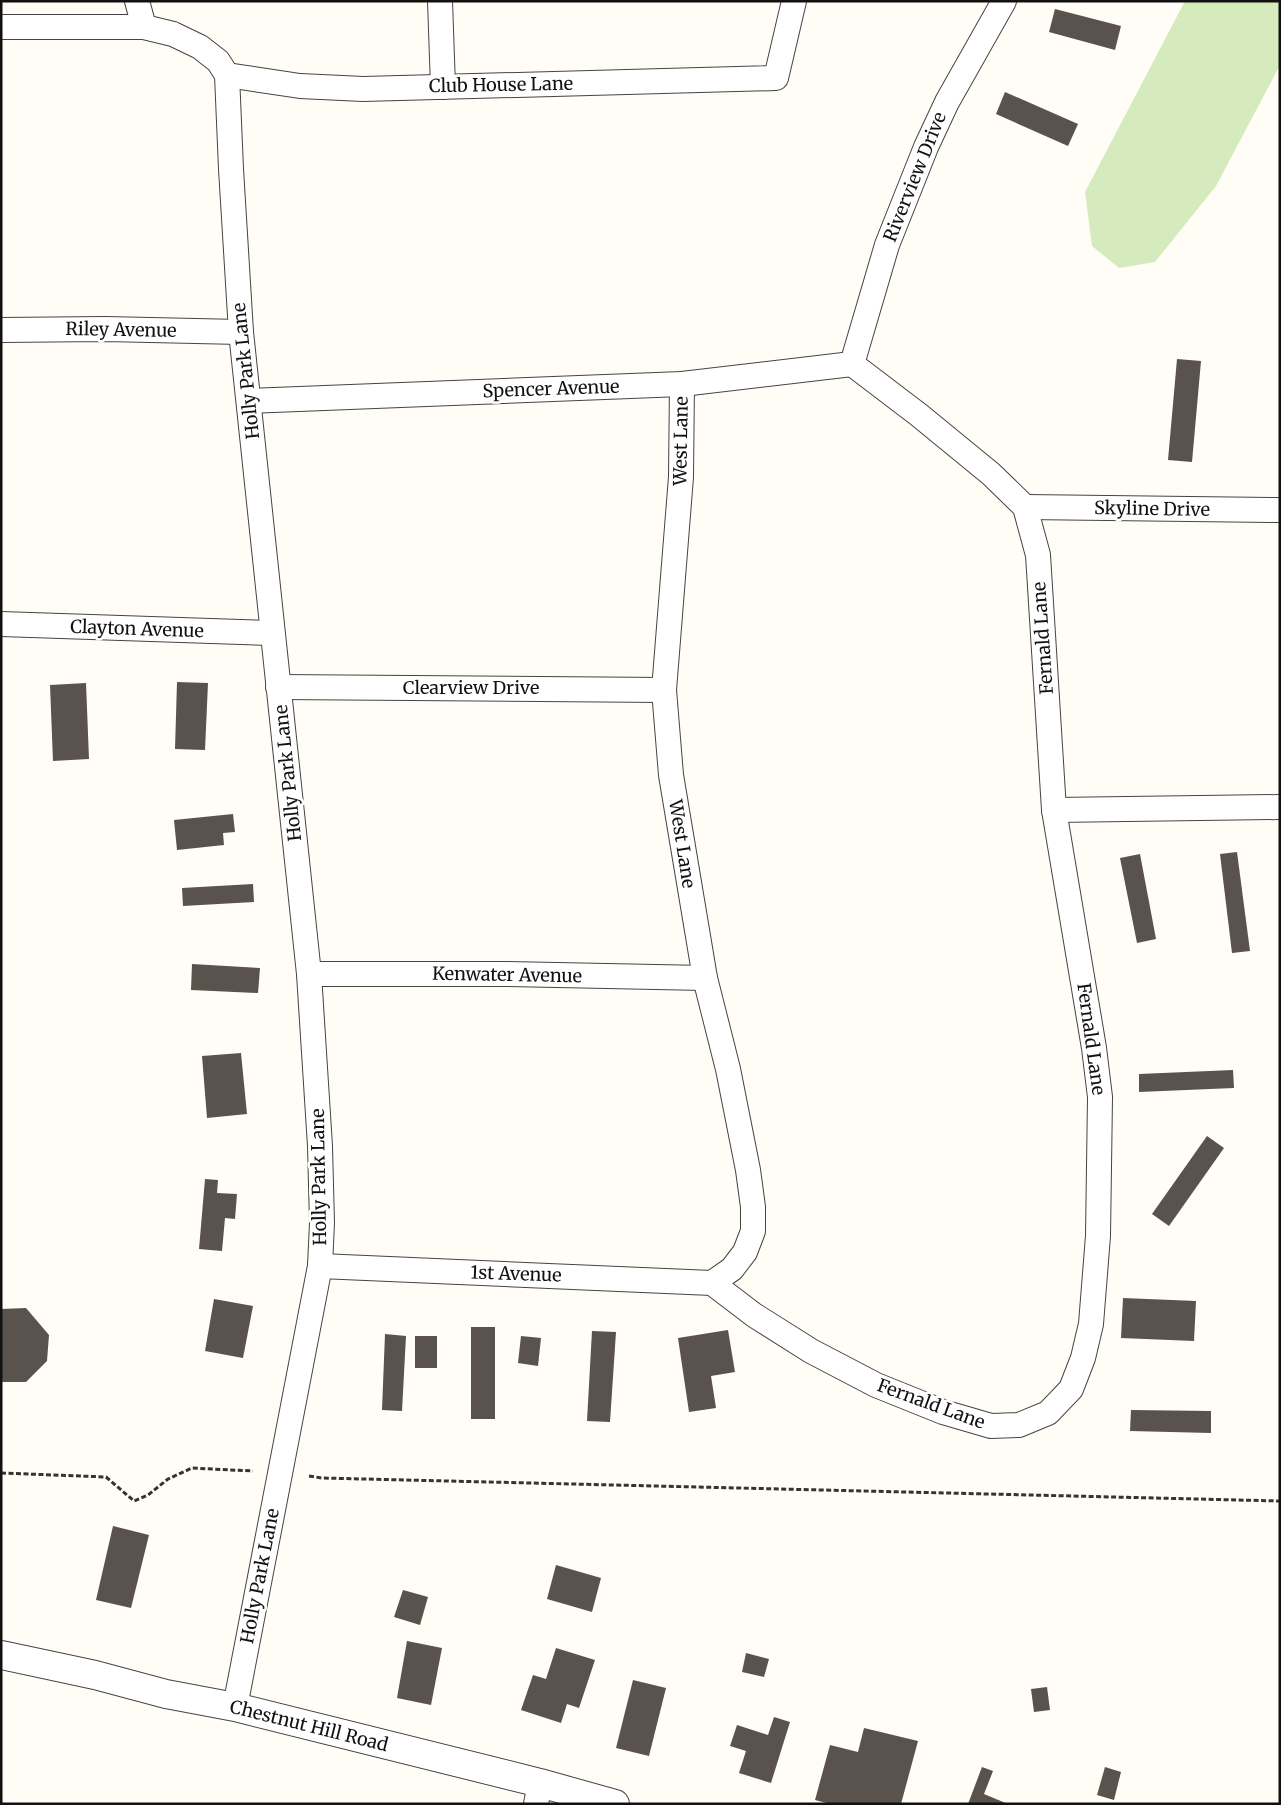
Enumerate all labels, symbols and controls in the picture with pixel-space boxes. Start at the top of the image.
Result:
street label: Club House Lane [429,72,573,97]
street label: Riverview Drive [878,109,951,245]
street label: Holly Park Lane [227,302,264,440]
street label: Riley Avenue [65,317,177,342]
street label: Spencer Avenue [482,375,620,402]
street label: West Lane [668,396,693,487]
street label: Skyline Drive [1094,496,1210,521]
street label: Fernald Lane [1027,581,1058,695]
street label: Clayton Avenue [70,615,204,642]
street label: Clearview Drive [403,676,539,699]
street label: Holly Park Lane [269,704,306,842]
street label: West Lane [664,797,701,890]
street label: Kenwater Avenue [432,962,582,987]
street label: Fernald Lane [1072,981,1111,1096]
street label: Holly Park Lane [306,1108,331,1246]
street label: 1st Avenue [470,1260,562,1287]
street label: Fernald Lane [874,1373,988,1434]
street label: Holly Park Lane [235,1506,284,1645]
street label: Chestnut Hill Road [228,1695,391,1756]

